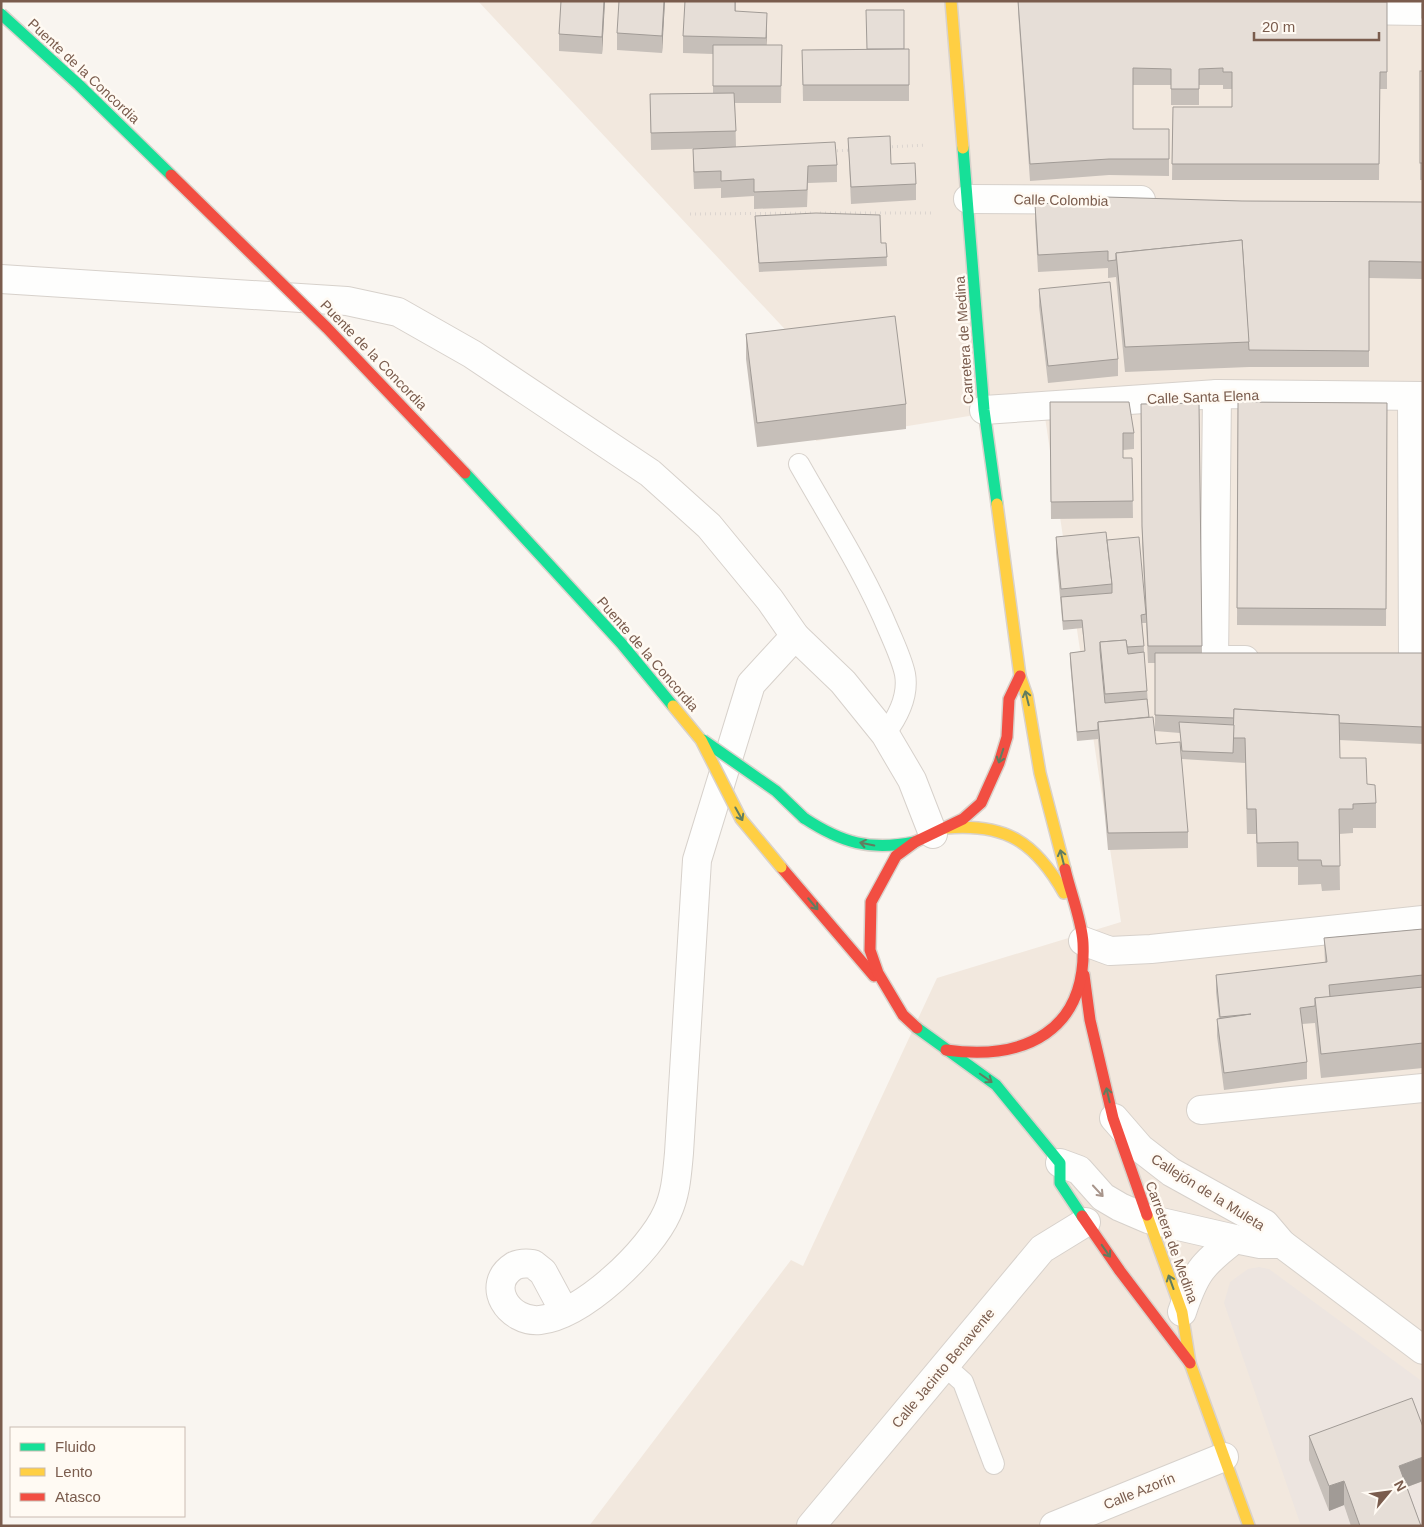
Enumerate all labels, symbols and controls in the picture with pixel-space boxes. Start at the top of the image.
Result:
scale bar [1254,10,1379,42]
street label: Puente de la Concordia [25,15,143,127]
text: 20 m [1262,18,1295,35]
street label: Calle Colombia [1013,191,1109,209]
street label: Carretera de Medina [952,275,976,405]
street label: Puente de la Concordia [317,297,431,413]
street label: Calle Santa Elena [1147,387,1259,407]
street label: Puente de la Concordia [594,594,702,715]
one-way arrow [1022,691,1031,707]
one-way arrow [996,748,1005,763]
one-way arrow [734,807,744,822]
one-way arrow [859,839,875,848]
one-way arrow [1056,849,1066,865]
one-way arrow [807,897,818,910]
one-way arrow [978,1073,992,1083]
one-way arrow [1103,1087,1112,1103]
street label: Callejón de la Muleta [1148,1151,1268,1234]
street label: Carretera de Medina [1143,1179,1202,1305]
one-way arrow [1092,1184,1104,1197]
one-way arrow [1101,1244,1111,1258]
one-way arrow [1166,1274,1175,1290]
street label: Calle Jacinto Benavente [888,1305,998,1431]
legend [10,1427,185,1517]
text: Fluido [55,1438,96,1455]
text: Lento [55,1463,93,1480]
north arrow [1364,1467,1414,1517]
street label: Calle Azorín [1101,1469,1177,1513]
text: N [1391,1477,1410,1494]
text: Atasco [55,1488,101,1505]

